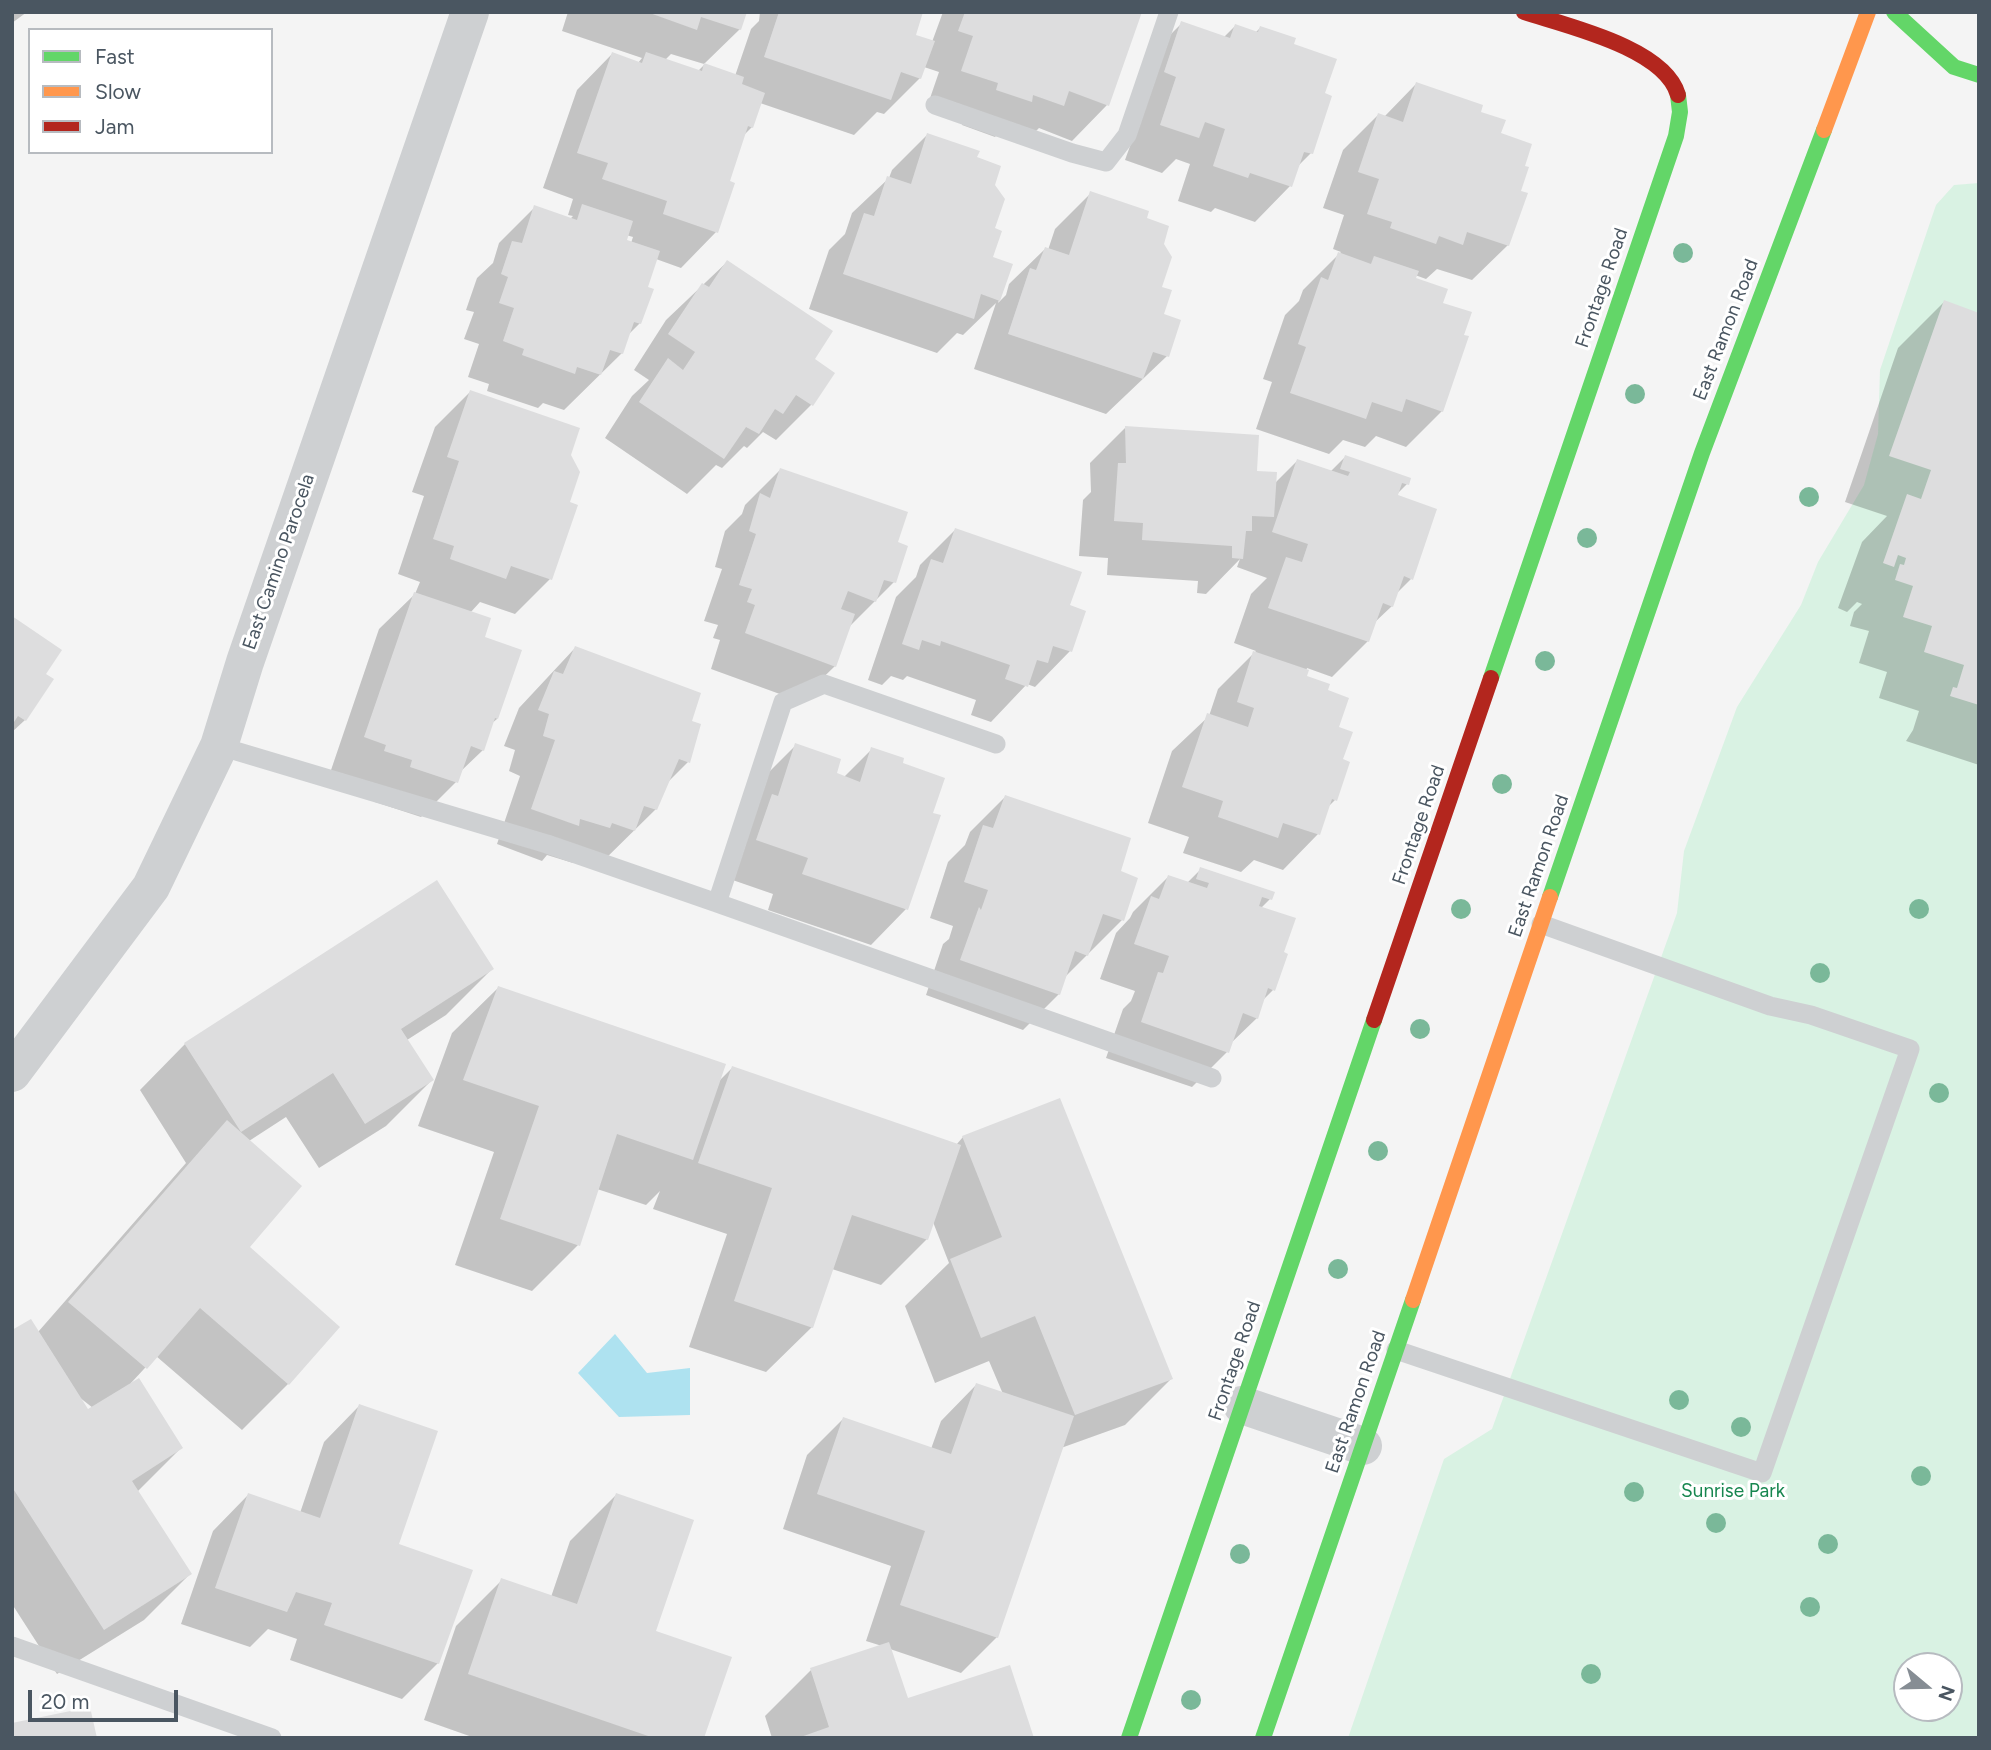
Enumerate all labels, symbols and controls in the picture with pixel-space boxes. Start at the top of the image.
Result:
legend [28,28,273,154]
text: Fast [95,44,135,69]
text: Slow [95,79,141,104]
text: Jam [95,114,134,139]
street label: Frontage Road [1571,225,1633,351]
street label: East Ramon Road [1689,256,1763,404]
street label: East Camino Parocela [238,471,320,653]
street label: Frontage Road [1388,762,1450,888]
street label: East Ramon Road [1504,792,1574,940]
street label: Frontage Road [1204,1298,1266,1424]
street label: East Ramon Road [1321,1328,1391,1476]
park label: Sunrise Park [1681,1480,1785,1502]
north arrow [1893,1652,1963,1722]
scale bar [32,1676,182,1720]
text: N [1933,1683,1960,1704]
text: 20 m [41,1689,89,1714]

